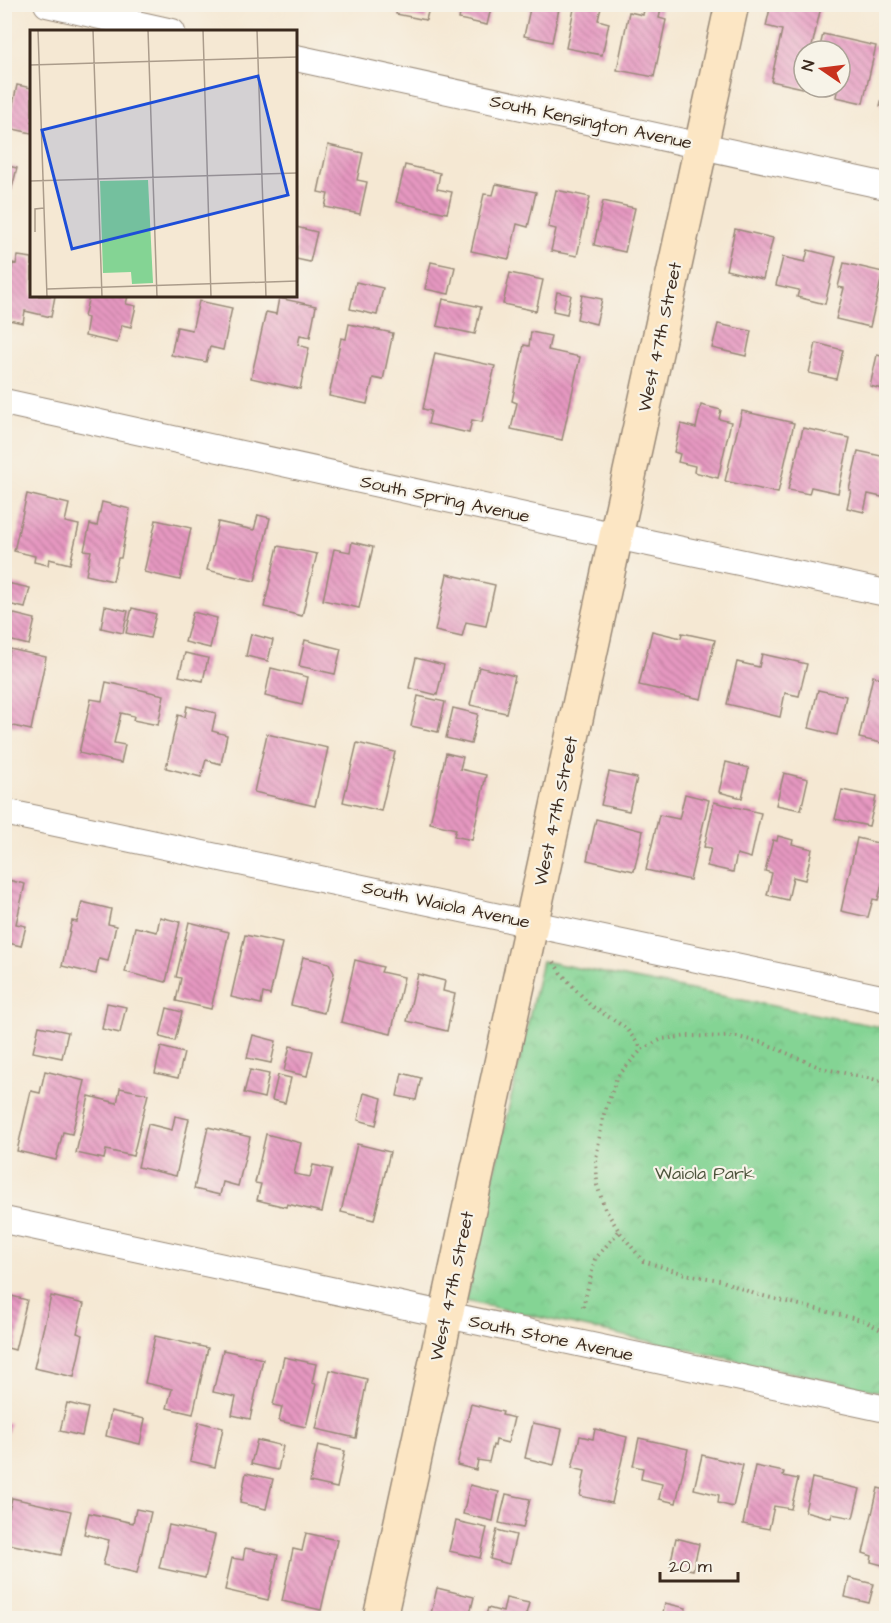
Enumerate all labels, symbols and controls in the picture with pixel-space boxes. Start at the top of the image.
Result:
inset map [30,30,297,297]
north arrow [792,39,852,99]
text: N [797,58,820,73]
street label: South Kensington Avenue [487,88,695,157]
street label: West 47th Street [632,259,688,414]
street label: South Spring Avenue [358,469,532,530]
street label: West 47th Street [528,733,584,888]
street label: South Waiola Avenue [360,875,532,935]
park label: Waiola Park [655,1161,755,1186]
street label: West 47th Street [424,1208,480,1363]
street label: South Stone Avenue [466,1308,636,1368]
scale bar [660,1545,738,1583]
text: 20 m [669,1554,712,1579]

